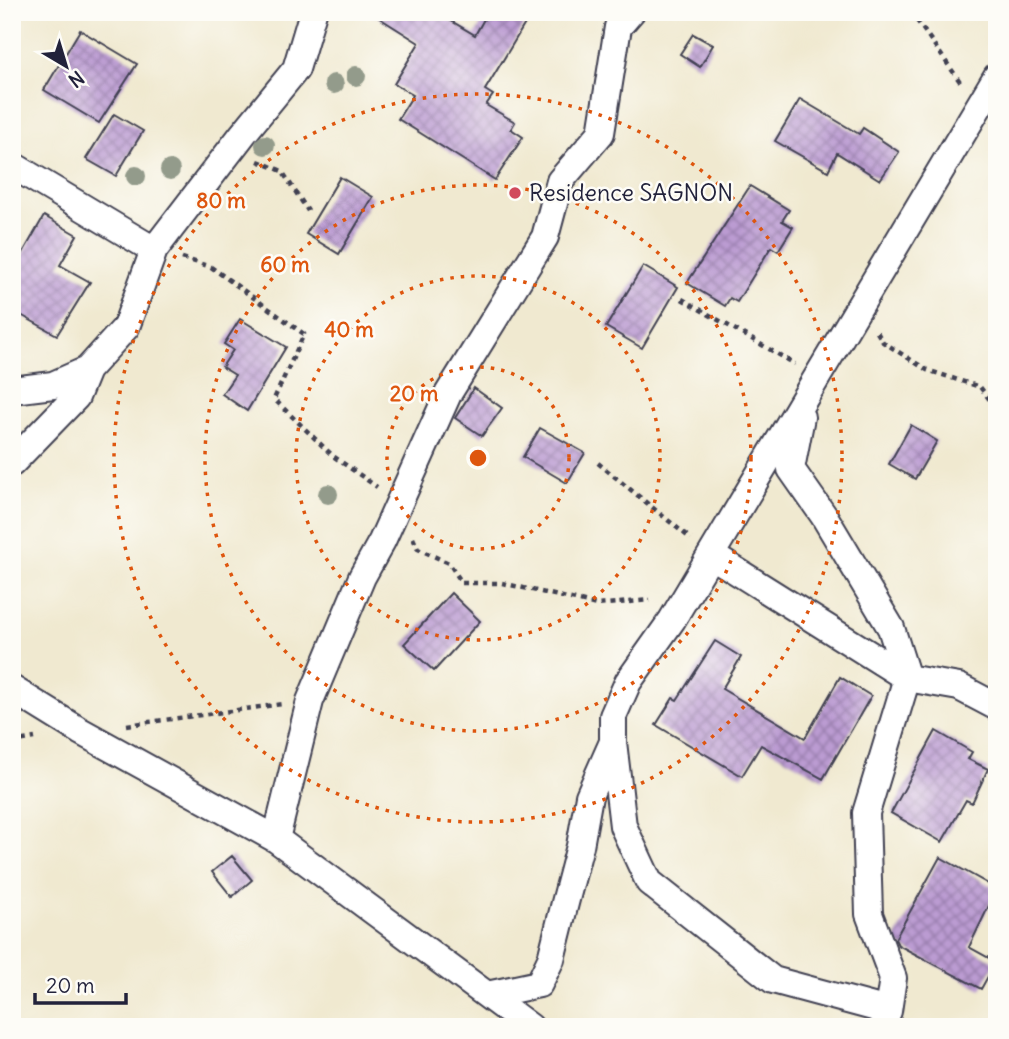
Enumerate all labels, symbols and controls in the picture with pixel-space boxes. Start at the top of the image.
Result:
north arrow [32,32,102,102]
text: N [64,66,89,93]
place label: Residence SAGNON [529,178,733,207]
marker: Residence SAGNON [507,185,523,201]
text: 80 m [196,187,246,214]
text: 60 m [260,251,310,278]
text: 40 m [324,316,374,343]
text: 20 m [390,380,439,407]
centre of rings [466,446,490,470]
scale bar [35,962,126,1006]
text: 20 m [46,972,95,999]

